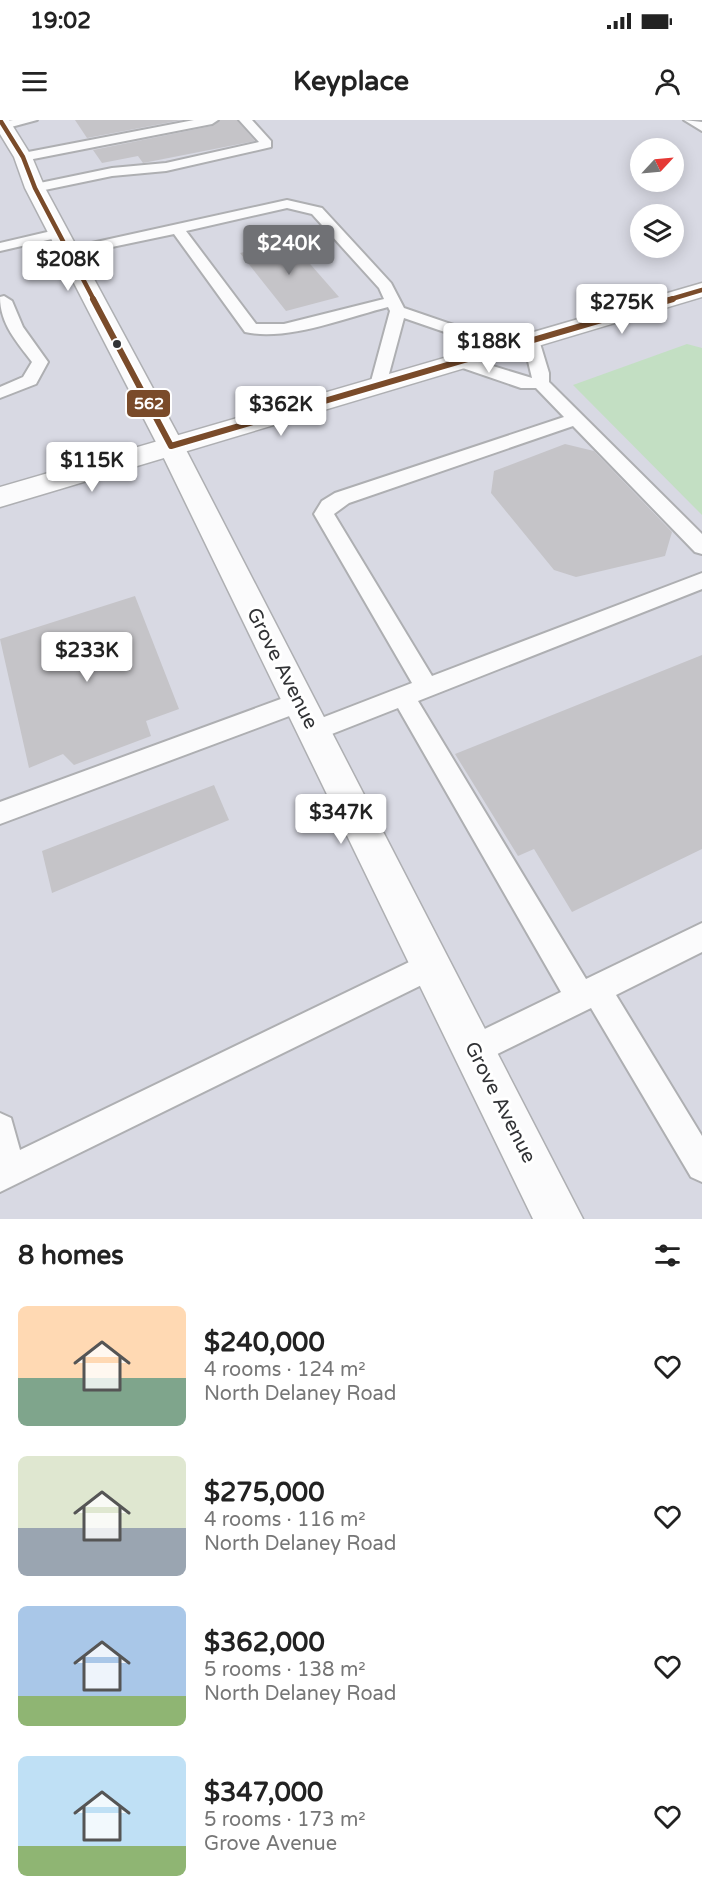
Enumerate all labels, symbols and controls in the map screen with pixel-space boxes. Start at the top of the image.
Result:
text: 19:02 [30,8,91,34]
icon: menu [18,65,51,98]
text: Keyplace [293,65,409,98]
icon: person [651,65,684,98]
north arrow [630,138,684,192]
map controls [630,138,684,258]
button: layers [630,204,684,258]
pin: $240K [247,225,331,276]
text: $240K [257,232,321,256]
pin: $208K [26,241,110,292]
text: $208K [36,248,100,272]
pin: $275K [580,284,664,335]
text: $275K [590,291,654,315]
pin: $188K [447,323,531,374]
text: $188K [457,330,521,354]
unlabelled marker [111,338,123,350]
pin: $362K [239,386,323,437]
line badge: 562 [126,389,171,418]
text: $362K [249,393,313,417]
text: 562 [134,394,164,414]
pin: $115K [50,442,134,493]
text: $115K [60,449,124,473]
street label: Grove Avenue [241,604,323,733]
pin: $233K [45,632,129,683]
text: $233K [55,639,119,663]
pin: $347K [299,794,383,845]
text: $347K [309,801,373,825]
street label: Grove Avenue [459,1038,541,1167]
icon: filters [651,1239,684,1272]
text: 8 homes [18,1240,124,1271]
text: $240,000 [204,1327,325,1358]
icon: home [66,1330,138,1402]
icon: heart [651,1350,684,1383]
text: 4 rooms · 124 m² [204,1358,366,1382]
text: North Delaney Road [204,1382,396,1406]
text: $275,000 [204,1477,324,1508]
icon: home [66,1480,138,1552]
icon: heart [651,1500,684,1533]
text: 4 rooms · 116 m² [204,1508,366,1532]
text: North Delaney Road [204,1532,396,1556]
text: $362,000 [204,1627,325,1658]
icon: home [66,1630,138,1702]
icon: heart [651,1650,684,1683]
text: 5 rooms · 138 m² [204,1658,366,1682]
text: North Delaney Road [204,1682,396,1706]
text: $347,000 [204,1777,323,1808]
icon: home [66,1780,138,1852]
icon: heart [651,1800,684,1833]
text: 5 rooms · 173 m² [204,1808,366,1832]
text: Grove Avenue [204,1832,337,1856]

